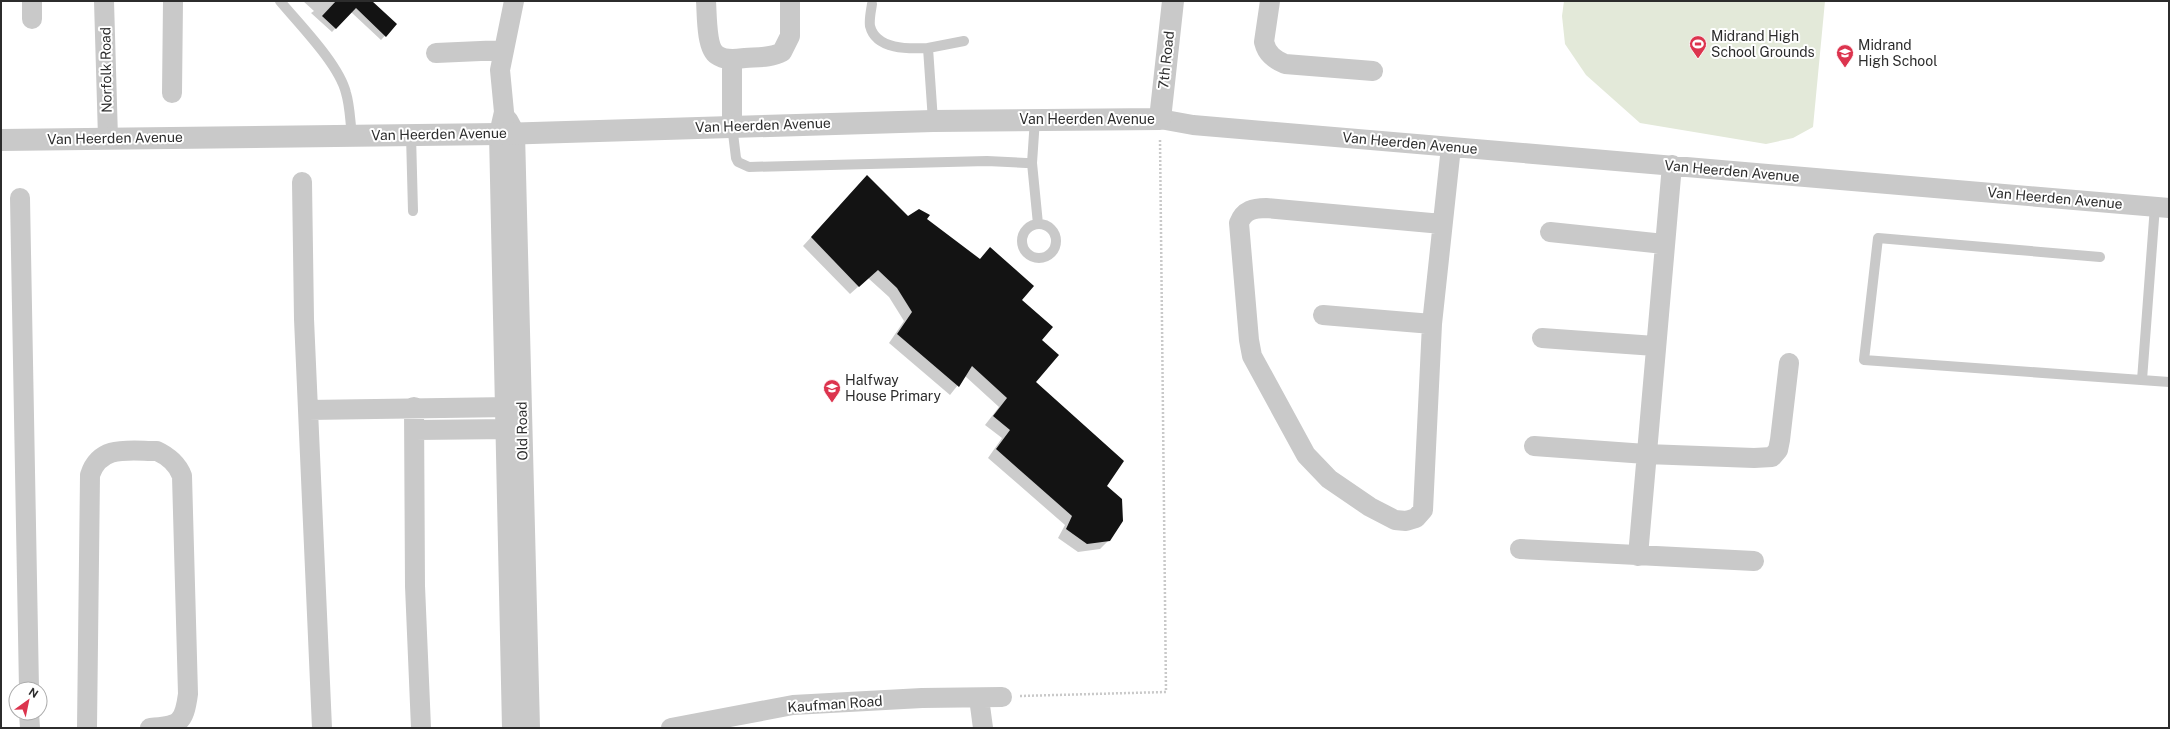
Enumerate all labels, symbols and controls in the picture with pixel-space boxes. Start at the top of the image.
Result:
street label: Norfolk Road [97,27,115,113]
place label: Midrand High School Grounds [1711,28,1815,60]
street label: 7th Road [1155,30,1177,90]
sports icon: Midrand High School Grounds [1688,34,1708,59]
place label: Midrand High School [1858,37,1937,69]
school or university icon: Midrand High School [1835,43,1855,68]
street label: Van Heerden Avenue [1019,111,1155,127]
street label: Van Heerden Avenue [695,115,831,135]
street label: Van Heerden Avenue [371,125,507,143]
street label: Van Heerden Avenue [47,129,183,147]
street label: Van Heerden Avenue [1342,129,1478,157]
street label: Van Heerden Avenue [1664,157,1800,185]
street label: Van Heerden Avenue [1987,184,2123,212]
place label: Halfway House Primary [845,372,941,404]
school or university icon: Halfway House Primary [822,378,842,403]
street label: Old Road [513,401,531,461]
north arrow [8,681,48,721]
text: N [27,685,40,700]
street label: Kaufman Road [787,693,883,715]

